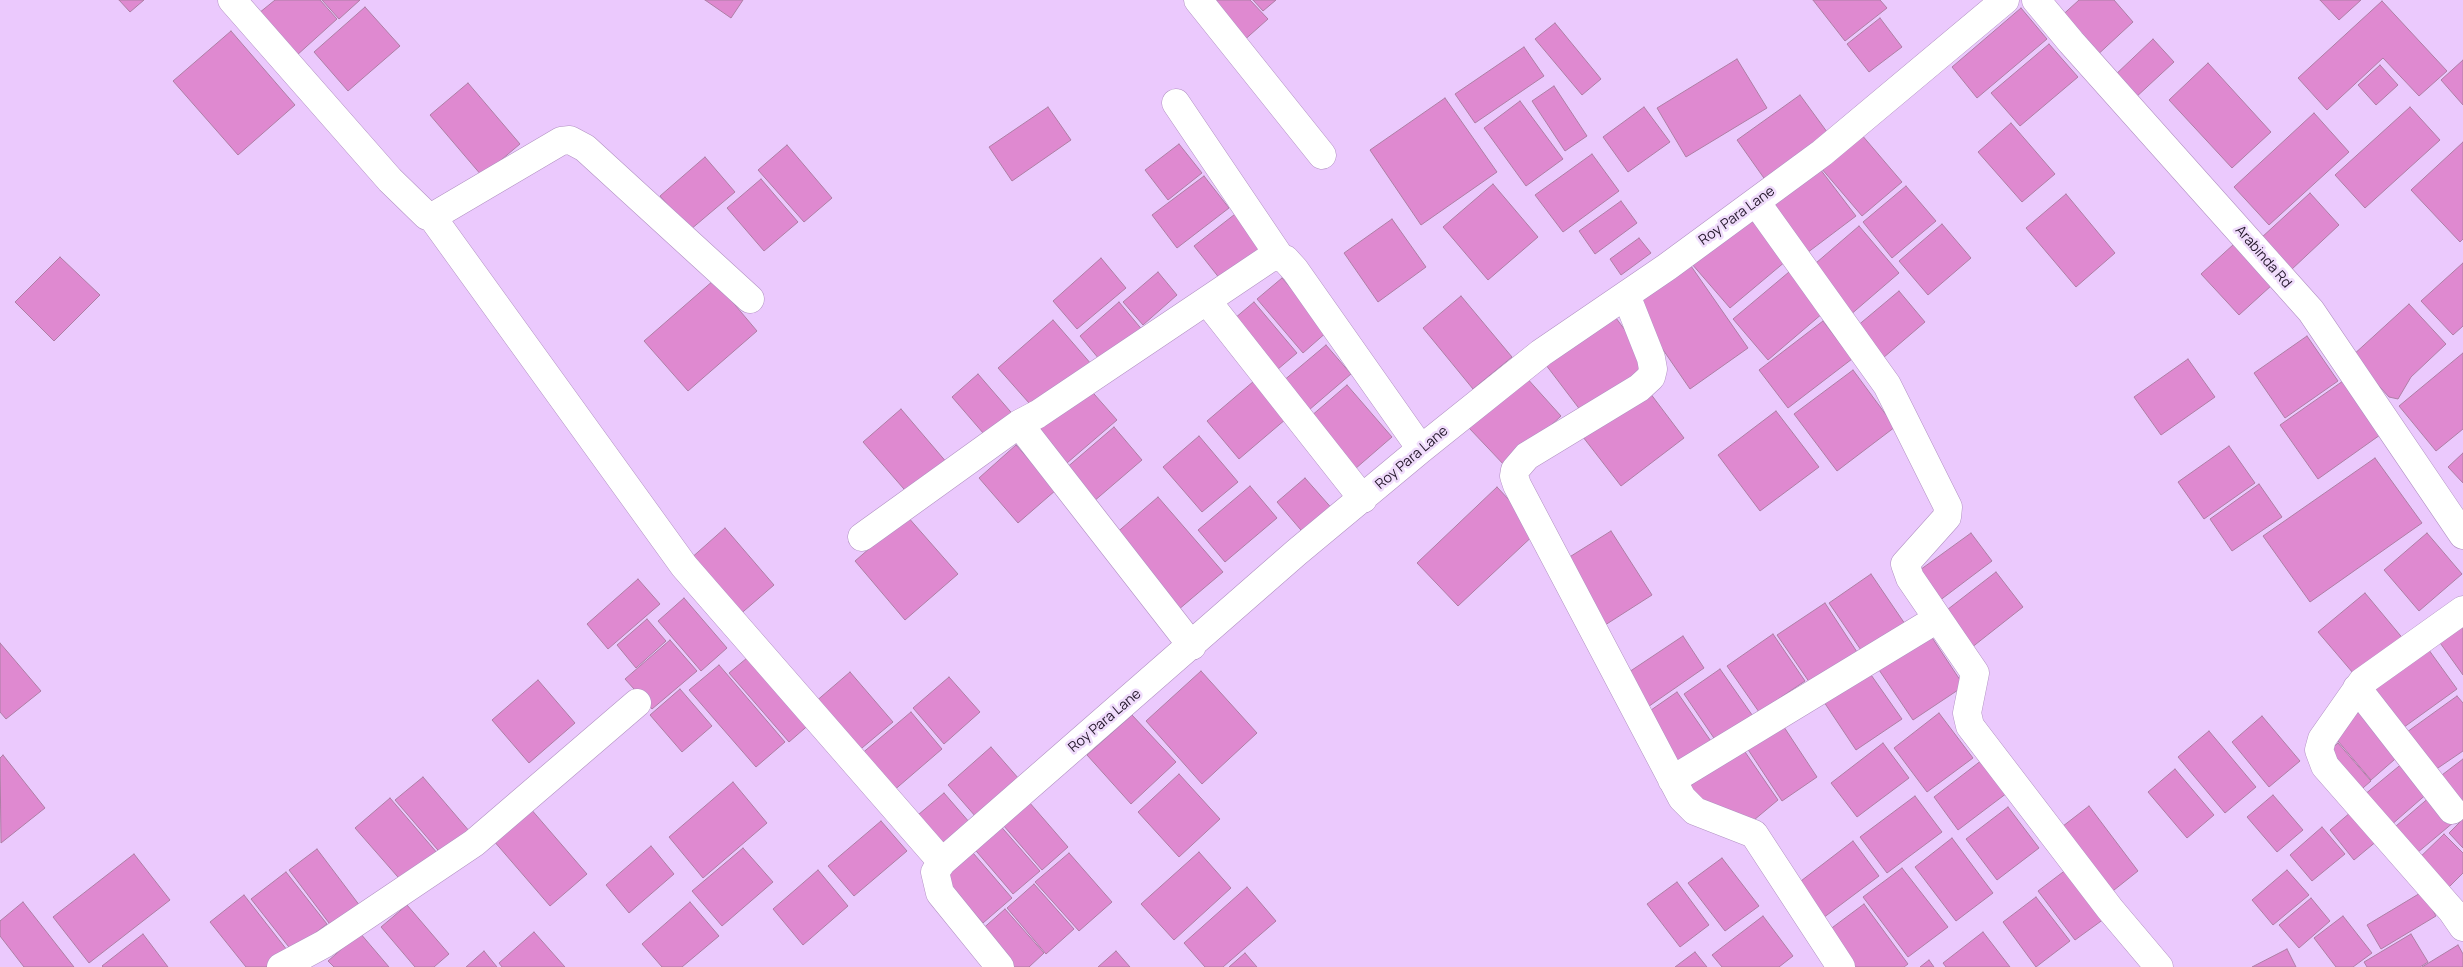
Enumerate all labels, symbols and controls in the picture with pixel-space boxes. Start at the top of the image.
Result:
street label: Roy Para Lane [1696,183,1778,249]
street label: Arabinda Rd [2231,222,2295,292]
street label: Roy Para Lane [1372,423,1452,493]
street label: Roy Para Lane [1065,686,1145,756]

